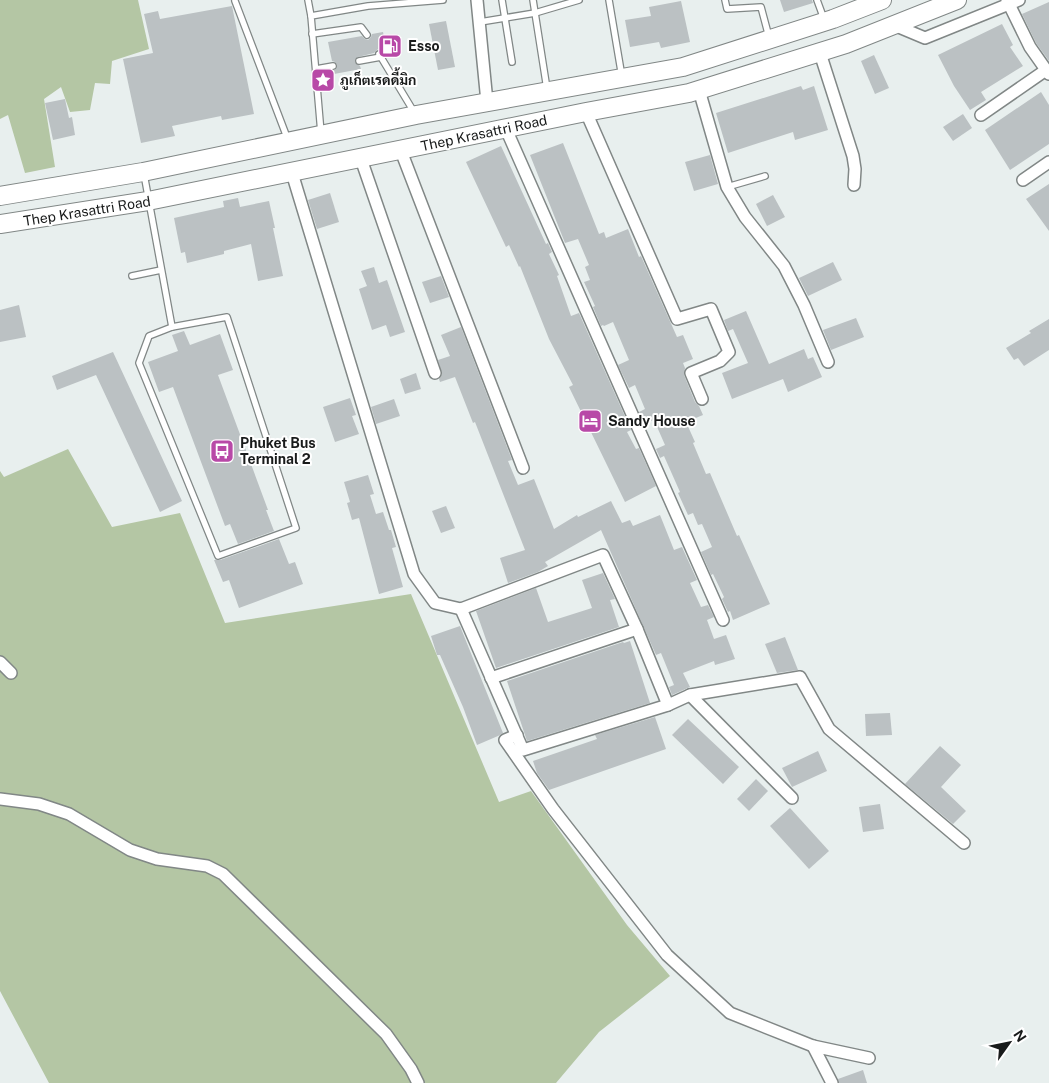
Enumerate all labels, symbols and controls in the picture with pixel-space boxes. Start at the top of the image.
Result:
fuel station icon: Esso [377,33,403,59]
place label: Esso [408,38,440,54]
place icon: ภูเก็ตเรดดี้มิก [310,67,336,93]
place label: ภูเก็ตเรดดี้มิก [340,67,416,91]
street label: Thep Krasattri Road [419,112,549,154]
street label: Thep Krasattri Road [22,193,152,229]
hotel icon: Sandy House [577,408,603,434]
place label: Sandy House [608,413,696,429]
place label: Phuket Bus Terminal 2 [240,435,316,467]
bus stop icon: Phuket Bus Terminal 2 [209,438,235,464]
north arrow [984,1018,1034,1068]
text: N [1010,1027,1030,1045]

